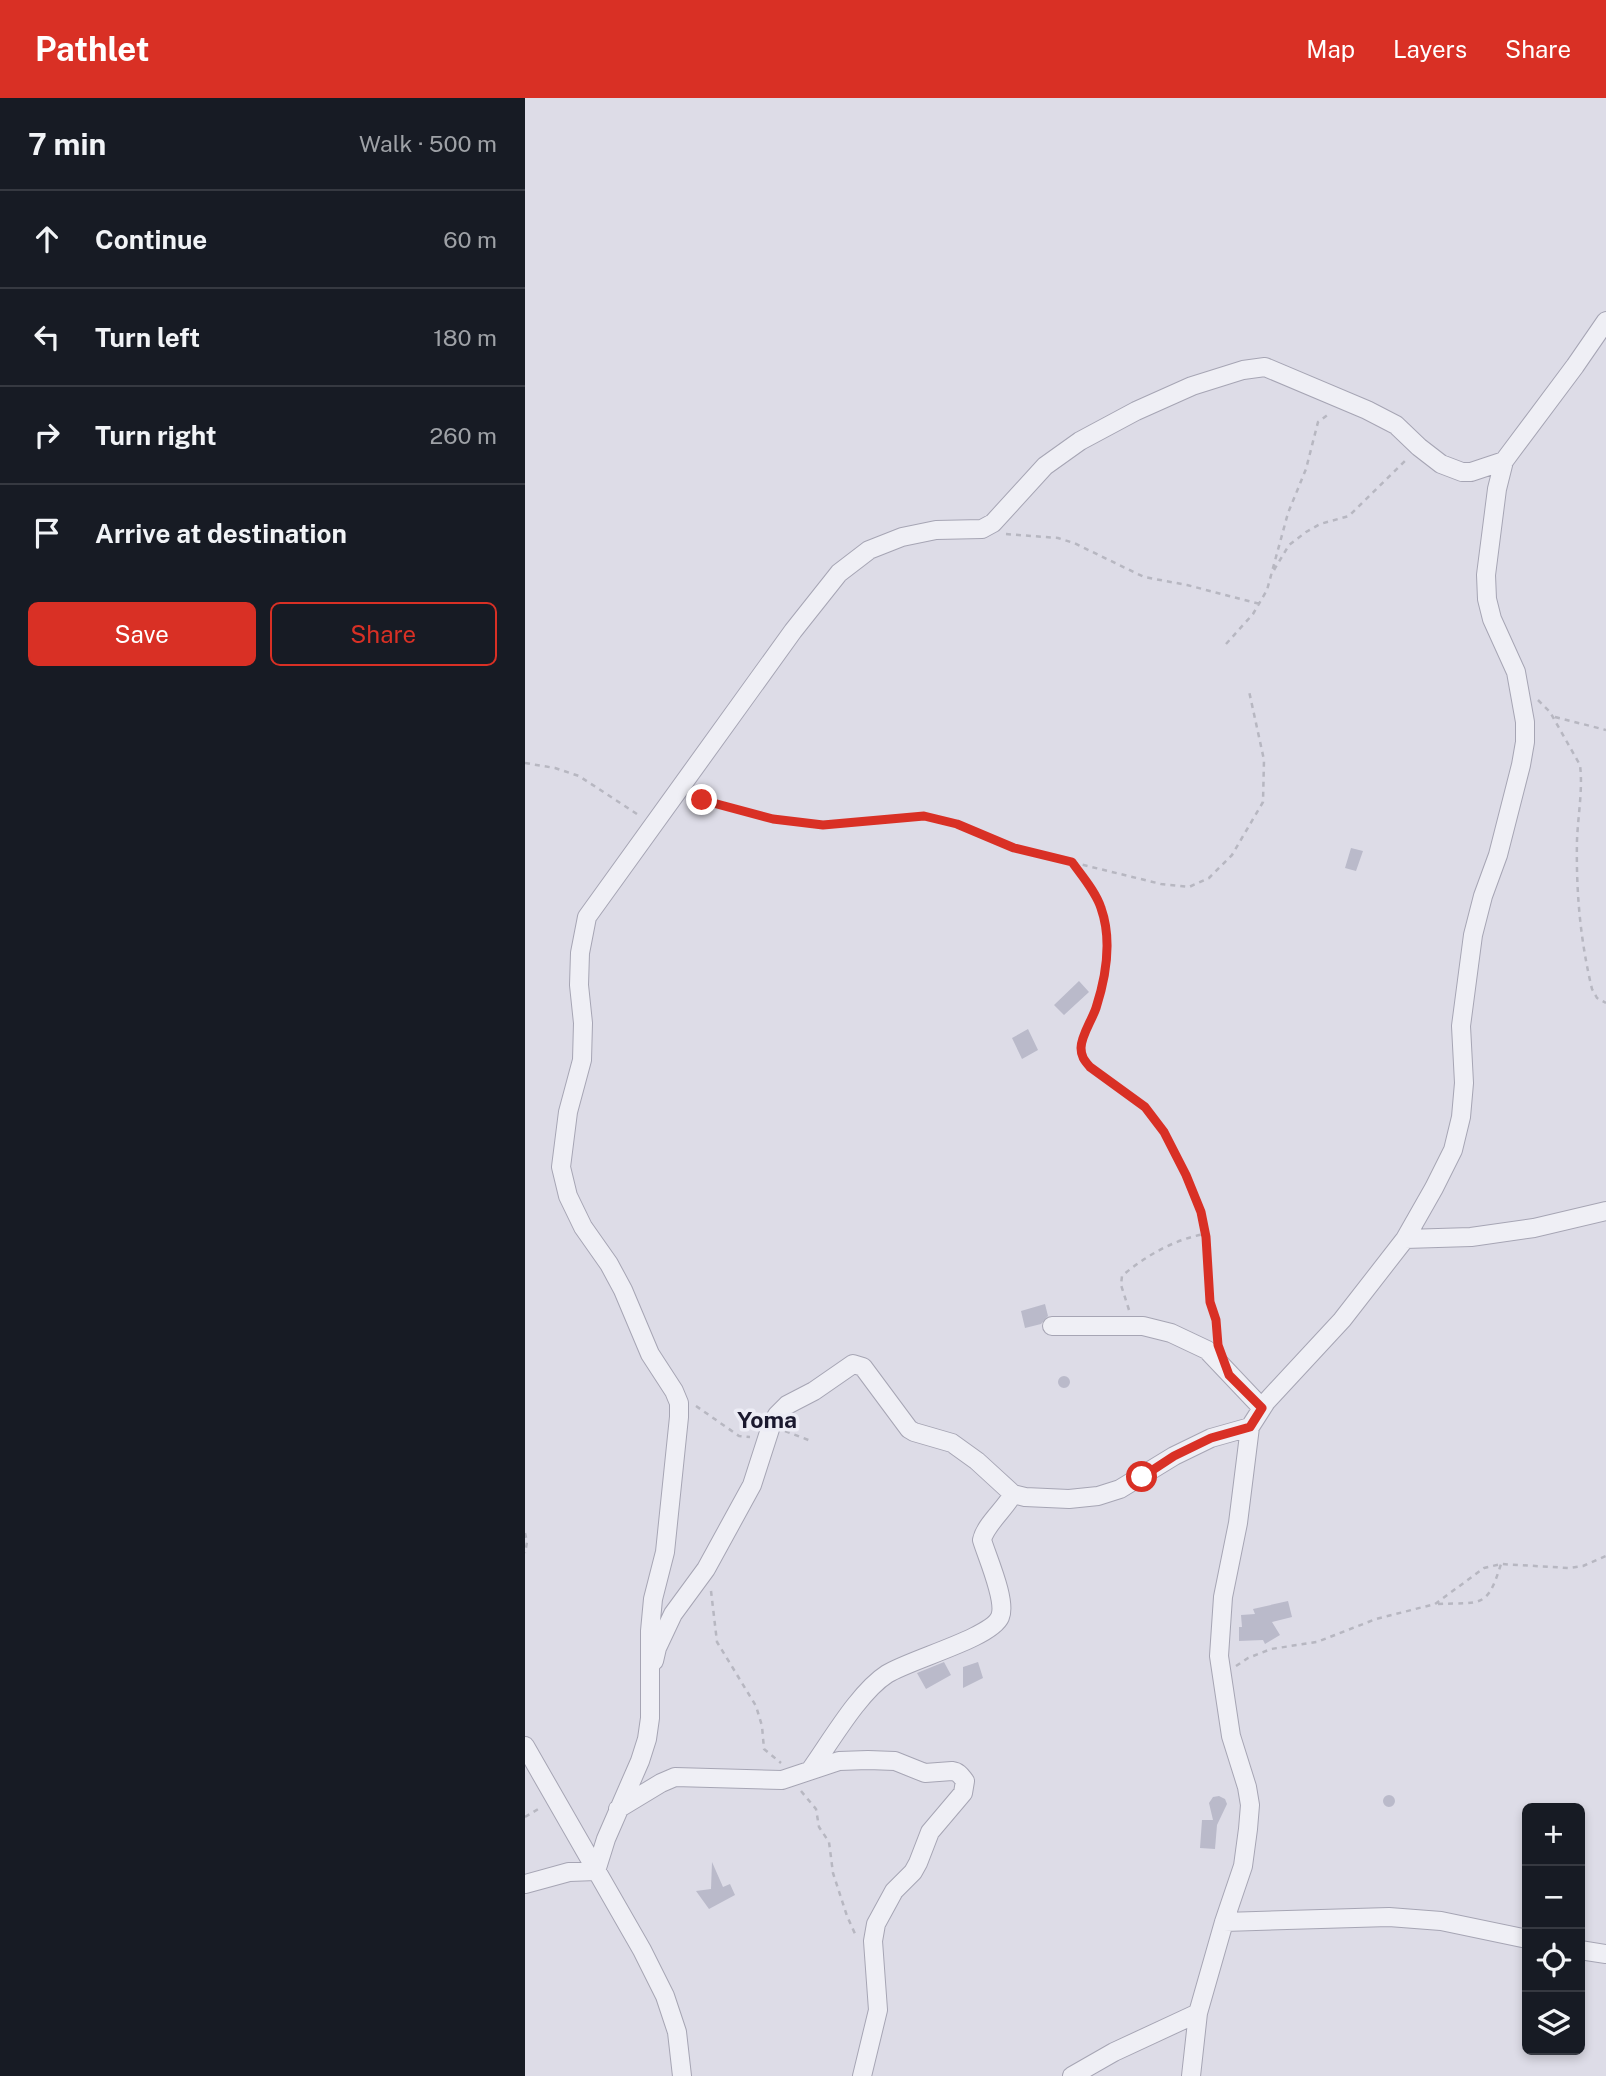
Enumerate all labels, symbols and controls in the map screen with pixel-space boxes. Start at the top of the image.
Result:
text: Pathlet [35,30,150,68]
text: Map [1306,35,1355,63]
text: Layers [1393,35,1467,63]
text: Share [1505,35,1571,63]
text: 7 min [28,126,106,162]
text: Walk · 500 m [359,130,497,157]
icon: ahead [28,220,66,258]
text: Continue [95,224,207,255]
text: 60 m [443,226,497,253]
icon: left [28,318,66,356]
text: Turn left [95,322,200,353]
text: 180 m [433,324,497,351]
icon: right [28,416,66,454]
text: Turn right [95,420,217,451]
text: 260 m [430,422,497,449]
icon: arrive [28,514,66,552]
text: Arrive at destination [95,518,347,549]
button: Save [28,602,256,666]
button: Share [270,602,497,666]
route end [686,784,717,815]
district label: Yoma [737,1406,797,1433]
route start [1126,1461,1157,1492]
map controls [1522,1803,1585,2055]
button: + [1522,1803,1585,1866]
button: − [1522,1866,1585,1929]
button: locate [1522,1929,1585,1992]
button: layers [1522,1992,1585,2055]

